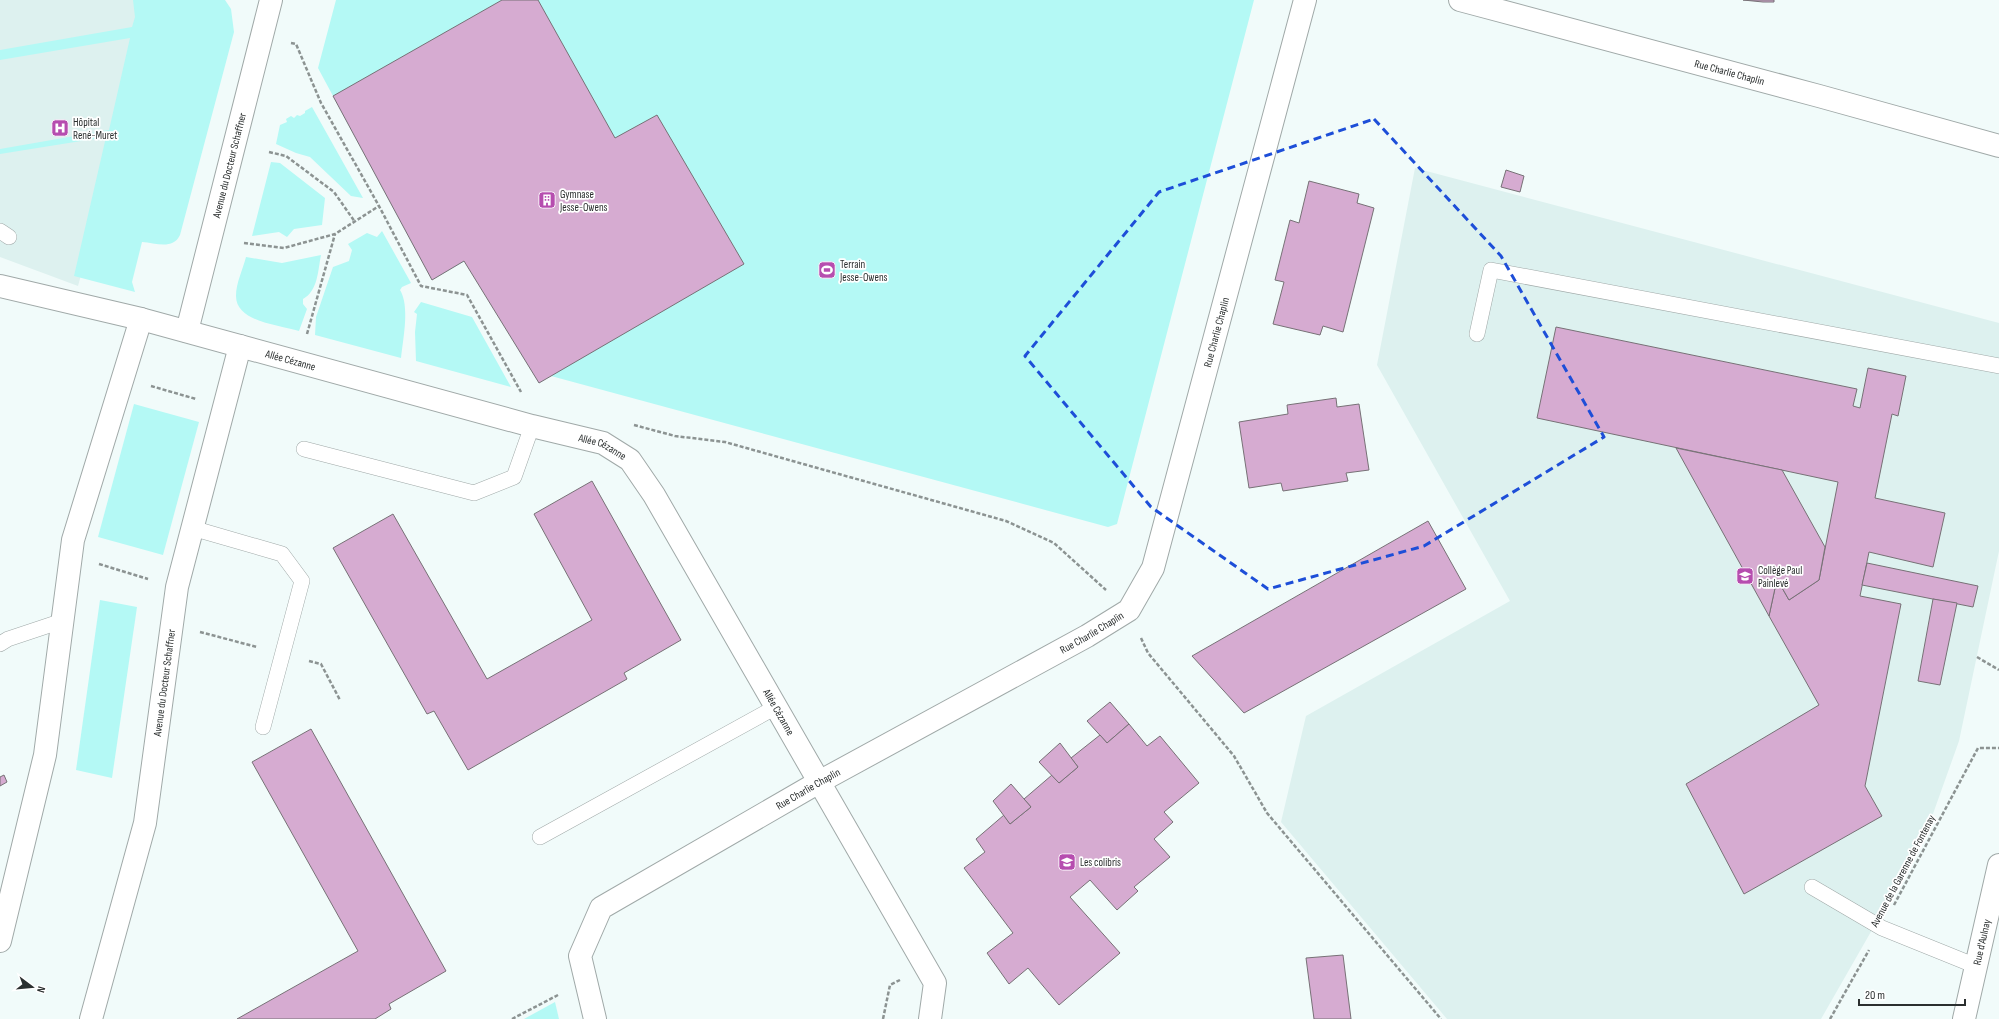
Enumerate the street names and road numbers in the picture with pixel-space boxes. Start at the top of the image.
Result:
street label: Rue Charlie Chaplin [1693,57,1766,88]
street label: Avenue du Docteur Schaffner [209,111,249,220]
street label: Rue Charlie Chaplin [1201,296,1232,369]
street label: Allée Cézanne [263,347,317,373]
street label: Allée Cézanne [576,431,629,463]
street label: Rue Charlie Chaplin [1058,608,1126,656]
street label: Avenue du Docteur Schaffner [150,628,178,738]
street label: Allée Cézanne [760,686,797,738]
street label: Rue Charlie Chaplin [773,765,843,812]
street label: Avenue de la Garenne de Fontenay [1867,812,1938,930]
street label: Rue d'Aulnay [1970,917,1993,966]

